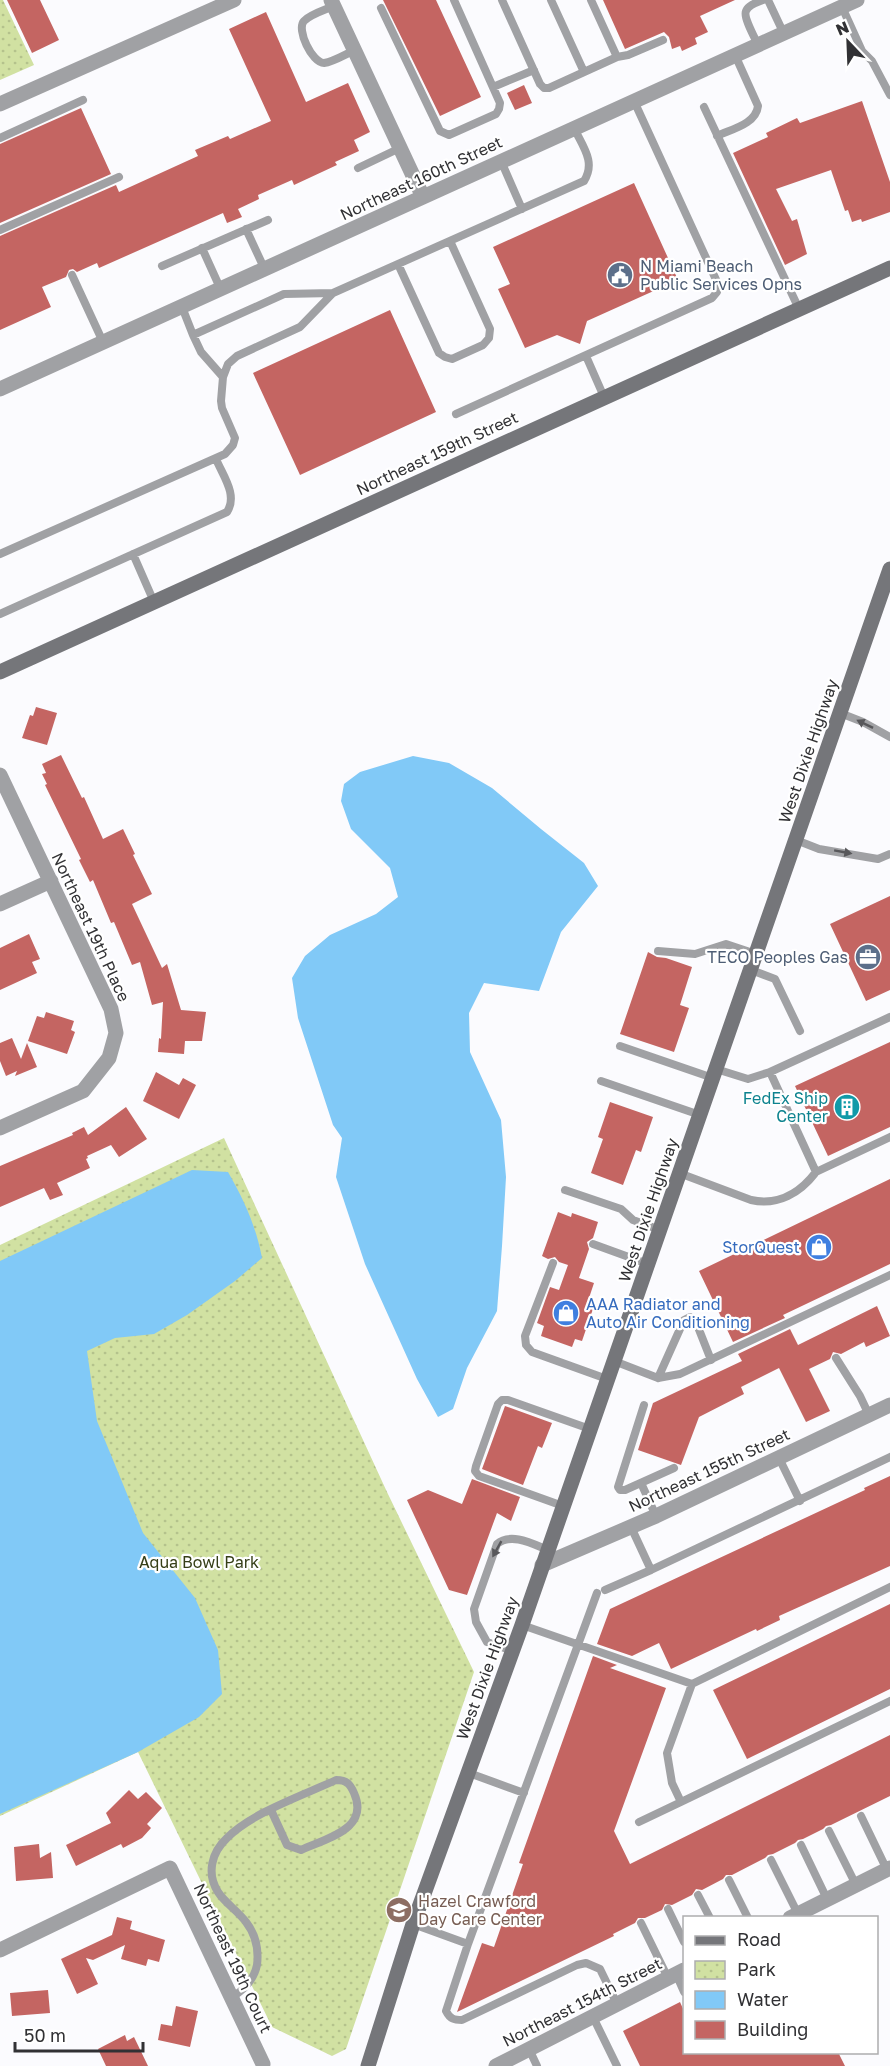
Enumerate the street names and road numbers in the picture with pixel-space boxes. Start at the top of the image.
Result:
street label: Northeast 160th Street [337,132,505,224]
street label: Northeast 159th Street [353,407,521,499]
street label: West Dixie Highway [774,676,842,826]
street label: Northeast 19th Place [48,849,134,1005]
street label: West Dixie Highway [614,1135,682,1285]
street label: Northeast 155th Street [625,1424,793,1516]
street label: West Dixie Highway [452,1594,522,1742]
street label: Northeast 19th Court [190,1880,276,2036]
street label: Northeast 154th Street [499,1953,665,2051]

